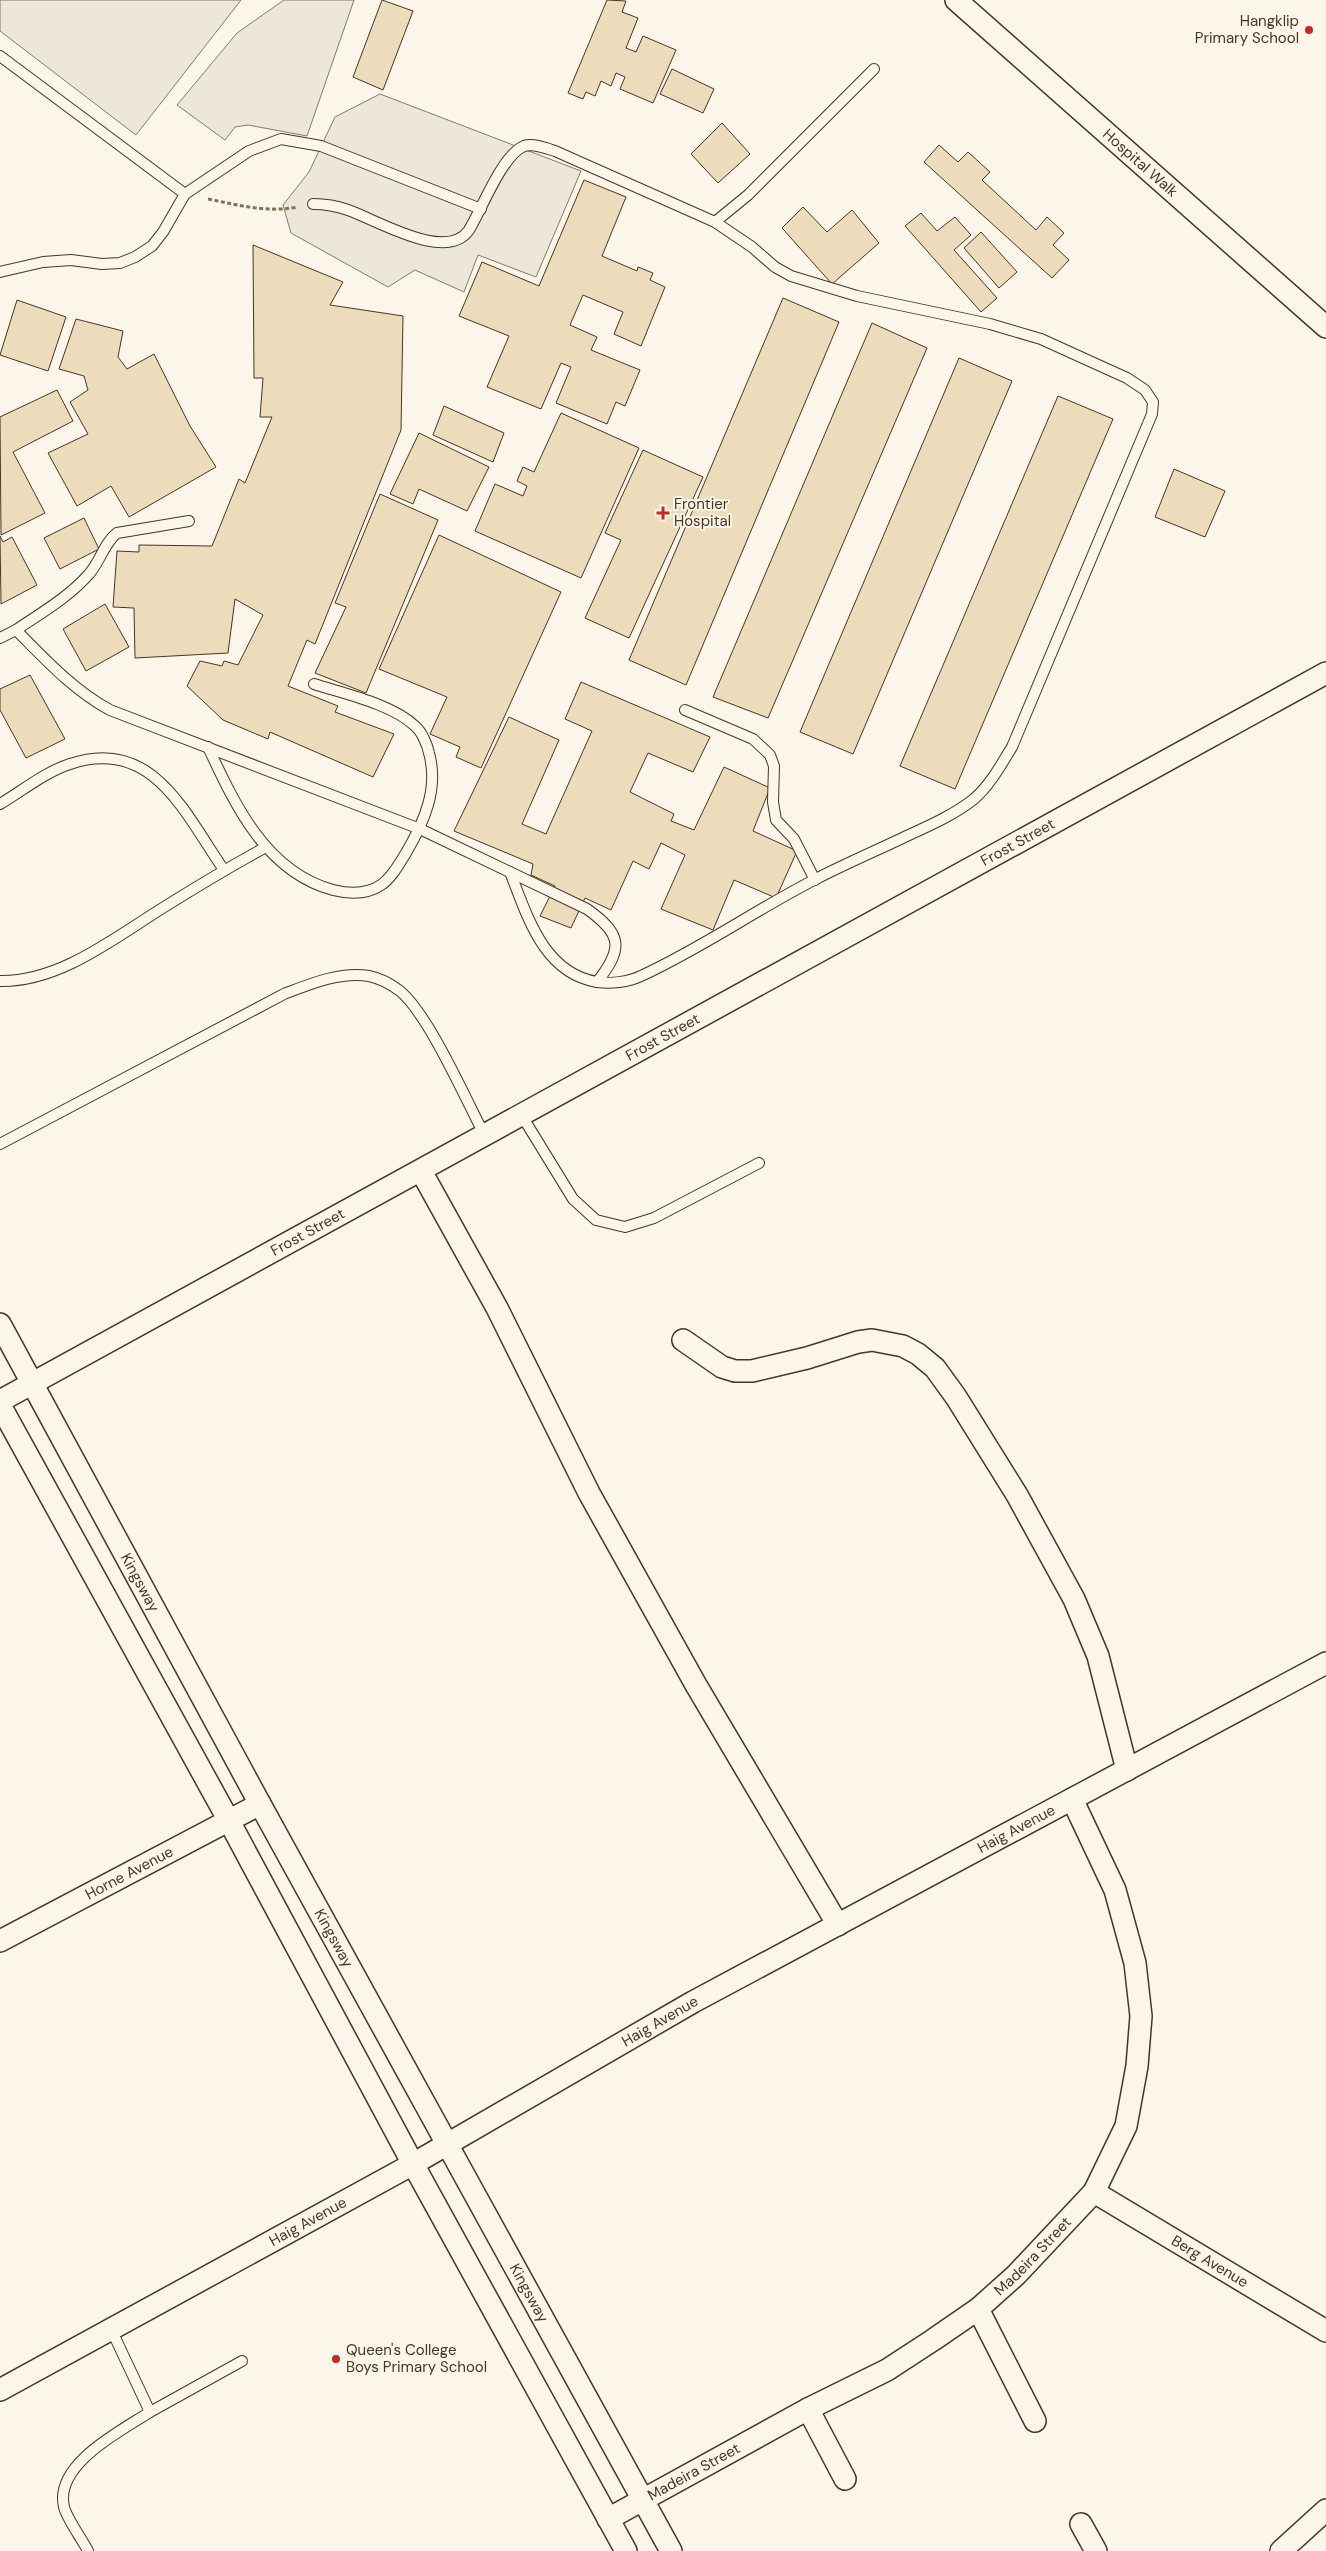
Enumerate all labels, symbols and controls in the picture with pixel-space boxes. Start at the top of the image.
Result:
place label: Hangklip Primary School [1195,11,1299,48]
marker: Hangklip Primary School [1303,24,1315,36]
street label: Hospital Walk [1099,124,1182,202]
place label: Frontier Hospital [674,494,731,531]
marker: Frontier Hospital [656,506,670,520]
street label: Frost Street [977,814,1058,871]
street label: Frost Street [622,1009,703,1066]
street label: Frost Street [267,1204,348,1261]
street label: Kingsway [116,1550,164,1616]
street label: Haig Avenue [974,1800,1059,1858]
street label: Horne Avenue [82,1842,177,1904]
street label: Kingsway [310,1905,358,1972]
street label: Haig Avenue [618,1991,702,2051]
street label: Haig Avenue [266,2192,350,2251]
street label: Madeira Street [990,2212,1076,2300]
street label: Berg Avenue [1168,2231,1252,2292]
street label: Kingsway [505,2260,554,2326]
place label: Queen's College Boys Primary School [346,2340,487,2377]
marker: Queen's College Boys Primary School [330,2353,342,2365]
street label: Madeira Street [644,2438,744,2505]

